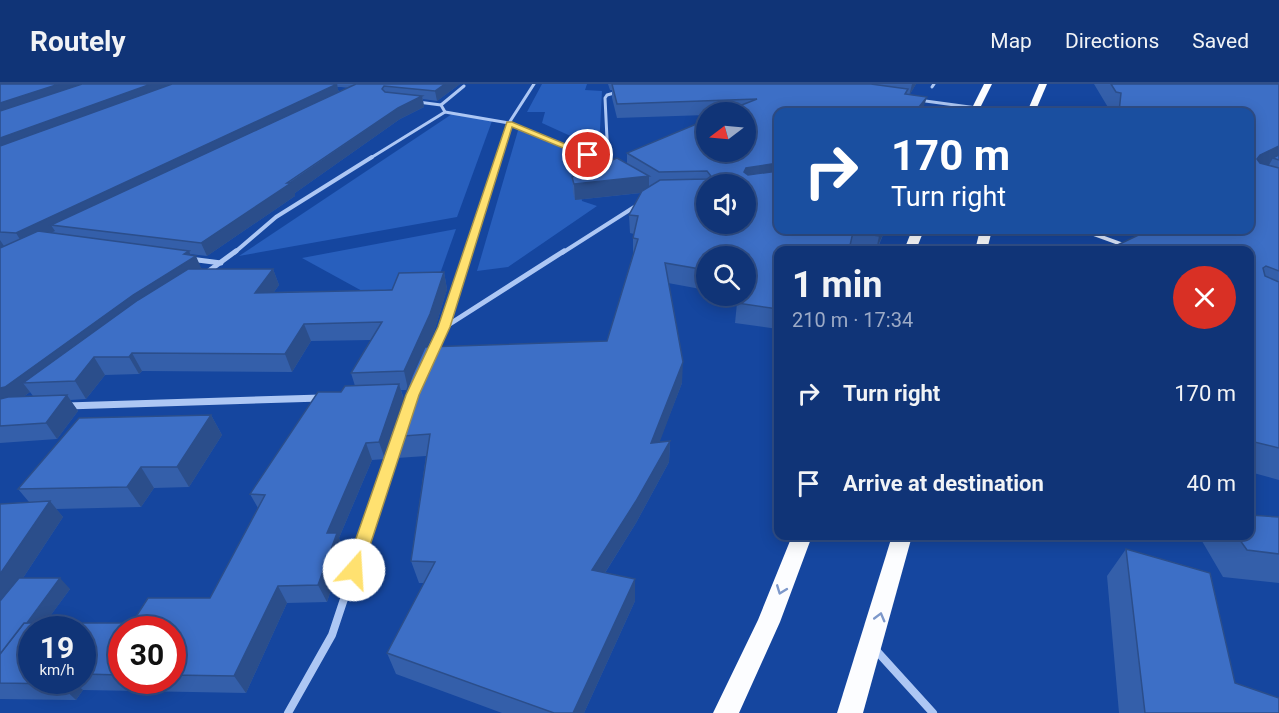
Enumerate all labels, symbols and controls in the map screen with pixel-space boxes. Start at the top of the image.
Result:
text: Routely [30,25,126,58]
text: Map [990,29,1032,53]
text: Directions [1065,29,1159,53]
text: Saved [1192,29,1249,53]
north arrow [696,102,756,162]
map controls [696,102,756,306]
pin [562,129,613,180]
text: 170 m [891,131,1010,180]
icon: right [792,132,870,210]
icon: arrive [571,138,604,171]
button: sound [696,174,756,234]
text: Turn right [891,181,1006,213]
button: search [696,246,756,306]
text: 1 min [792,264,883,306]
button: close [1173,266,1236,329]
text: 210 m · 17:34 [792,308,913,332]
icon: right [792,377,825,410]
text: Turn right [843,381,940,406]
text: 170 m [1174,381,1236,406]
icon: arrive [792,467,825,500]
text: Arrive at destination [843,471,1044,496]
text: 40 m [1187,471,1236,496]
position arrow [322,538,386,602]
one-way arrow [776,584,789,595]
one-way arrow [873,612,885,623]
speed limit sign: 30 [108,616,186,694]
text: 19 [40,630,74,665]
text: km/h [39,661,75,679]

